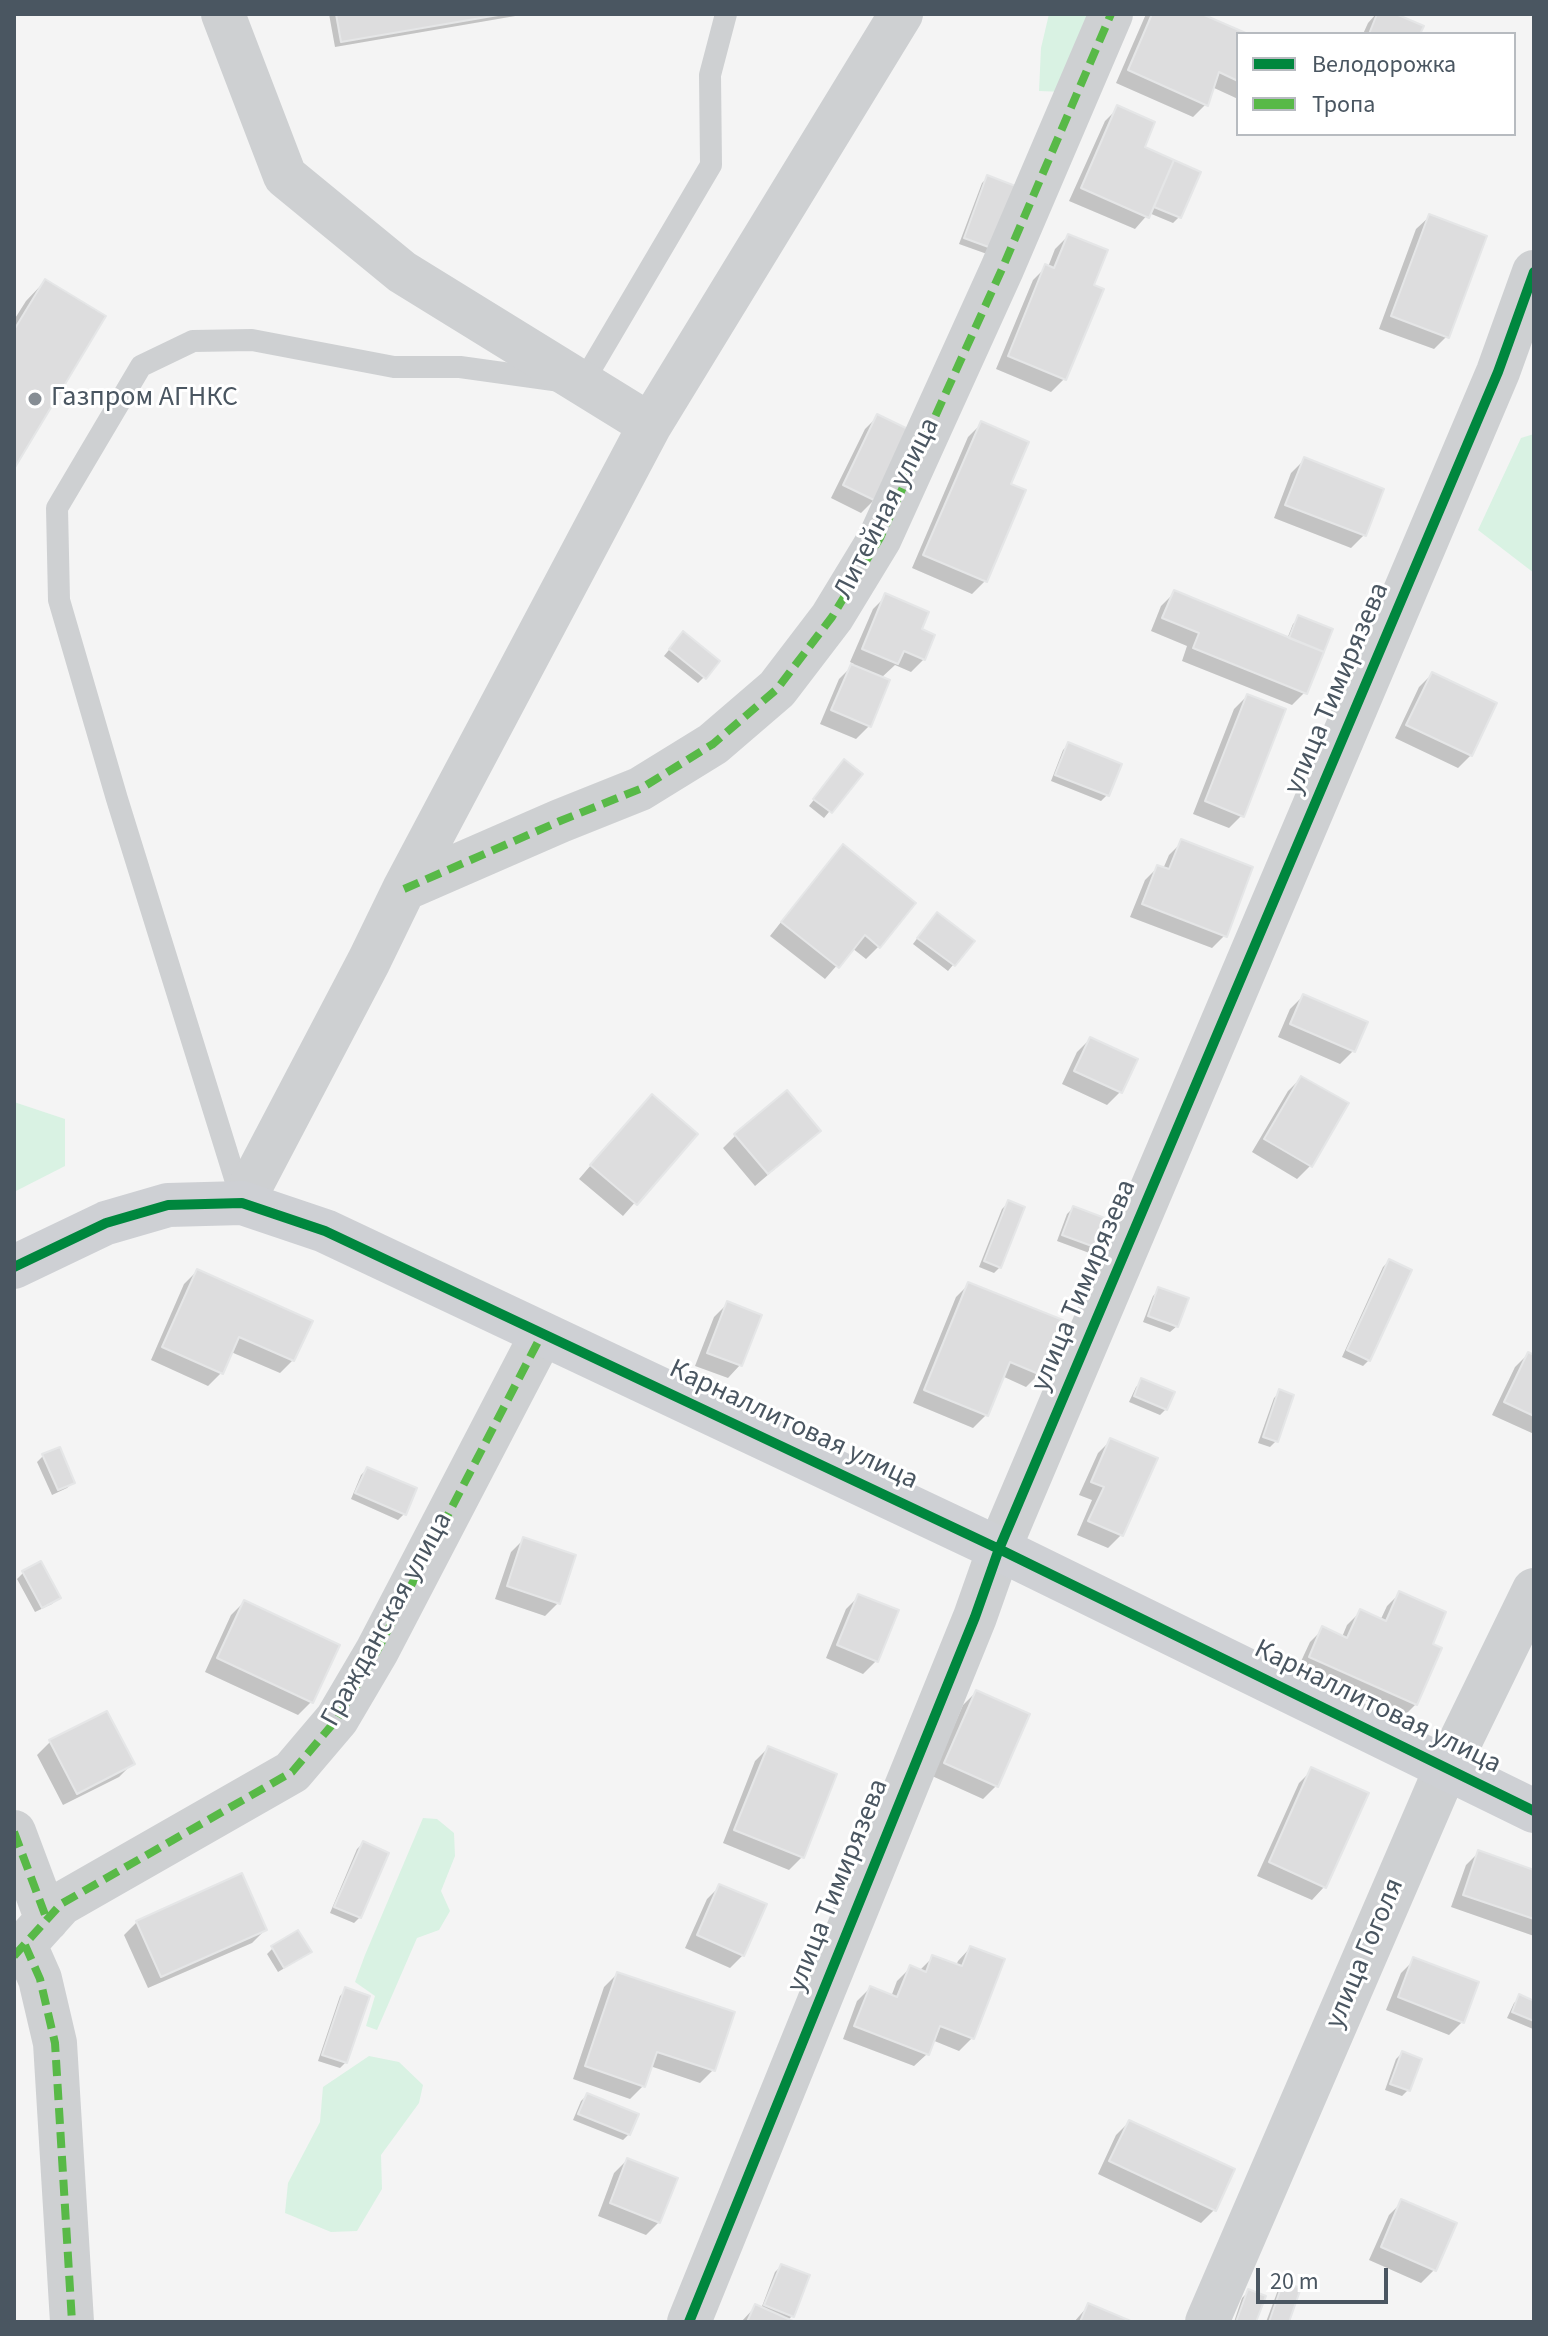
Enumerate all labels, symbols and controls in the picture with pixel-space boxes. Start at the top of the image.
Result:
legend [1236,32,1516,136]
text: Велодорожка [1312,47,1456,82]
text: Тропа [1312,87,1375,122]
place label: Газпром АГНКС [51,382,238,416]
marker: Газпром АГНКС [26,390,44,408]
street label: Литейная улица [828,413,948,605]
street label: улица Тимирязева [1278,578,1398,800]
street label: улица Тимирязева [1025,1175,1145,1397]
street label: Карналлитовая улица [663,1354,923,1498]
street label: Гражданская улица [315,1507,461,1733]
street label: Карналлитовая улица [1248,1634,1506,1782]
street label: улица Тимирязева [781,1775,897,1997]
street label: улица Гоголя [1319,1874,1413,2034]
scale bar [1260,2252,1392,2302]
text: 20 m [1270,2264,1319,2299]

